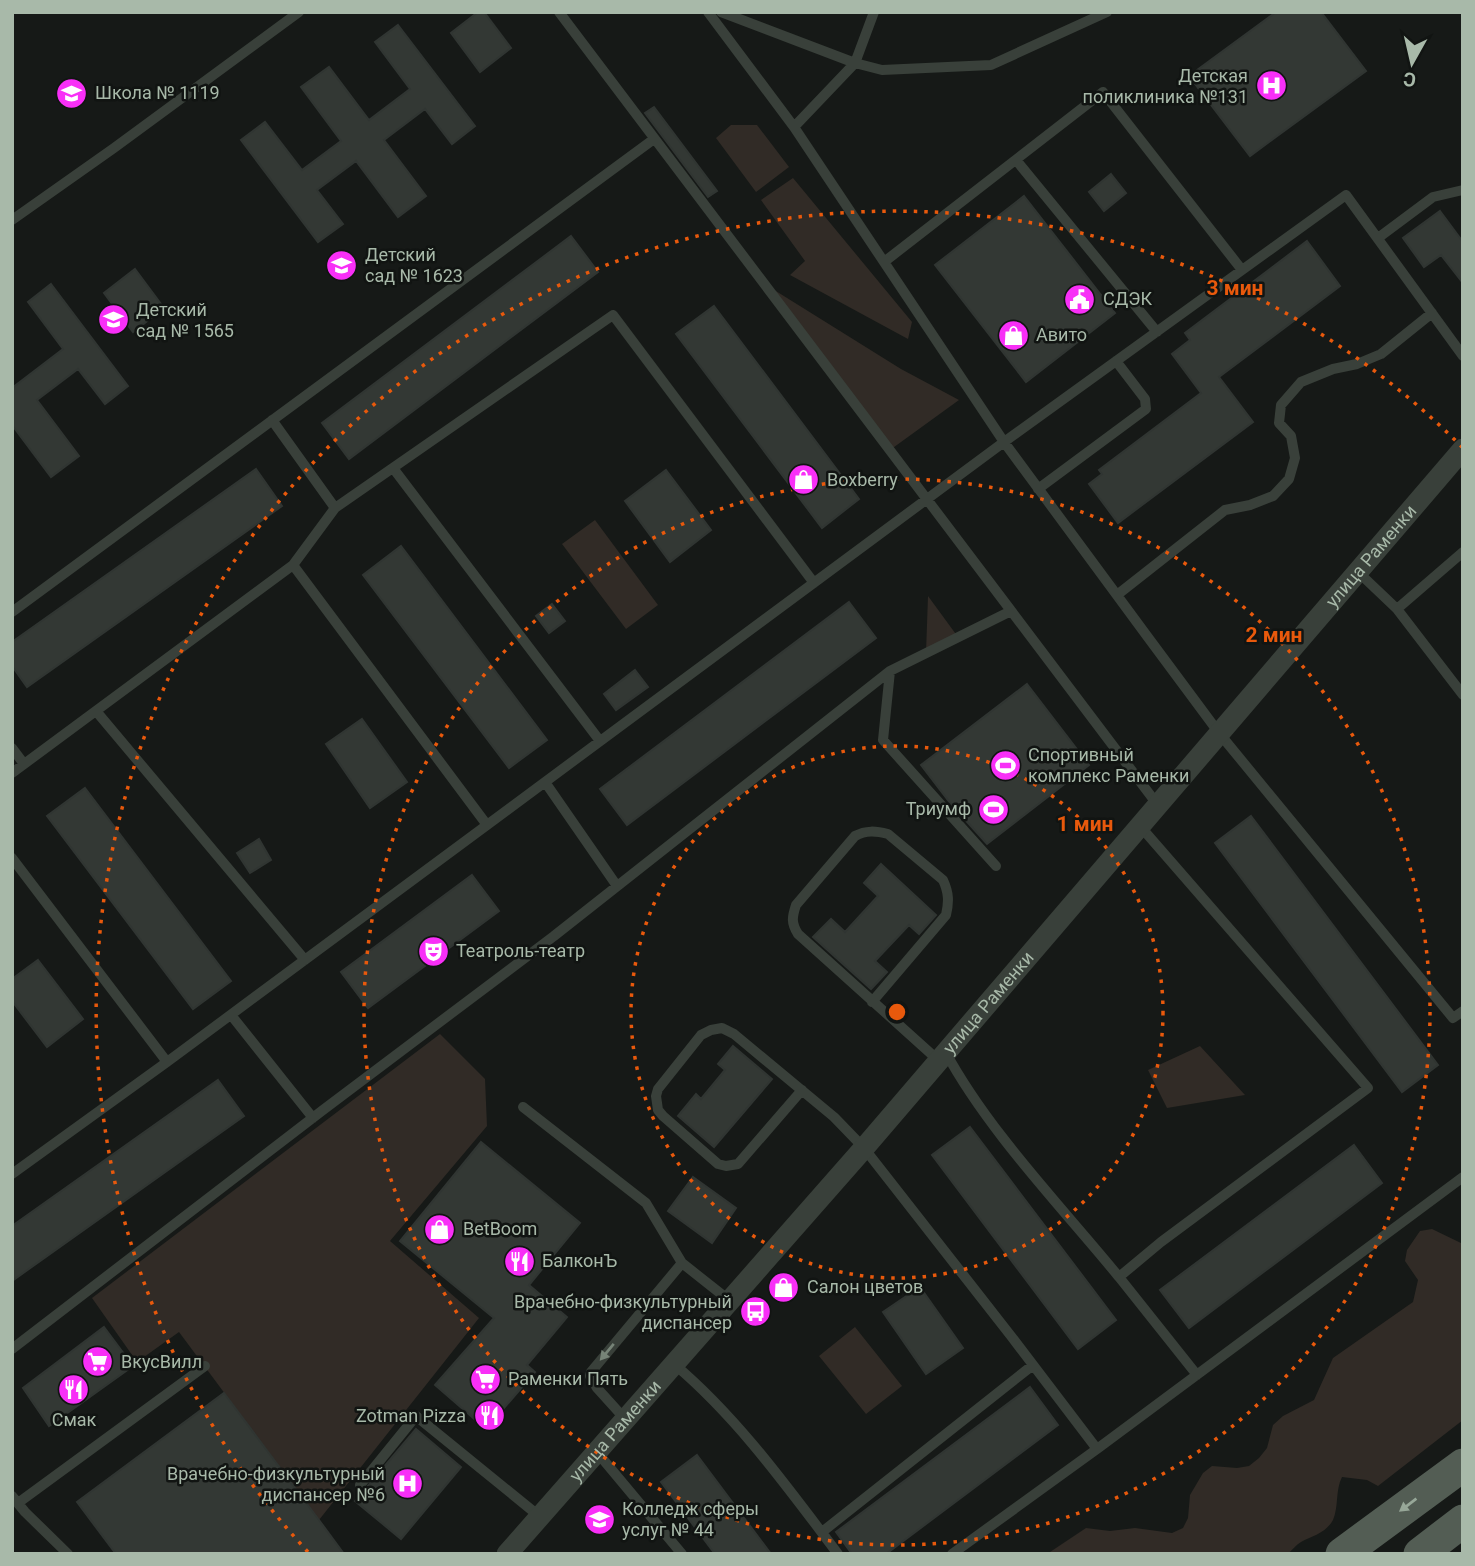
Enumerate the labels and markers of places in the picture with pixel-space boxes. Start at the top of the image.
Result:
place label: Детская поликлиника №131 [1083,65,1248,107]
hospital icon: Детская поликлиника №131 [1254,69,1288,103]
school or university icon: Школа № 1119 [55,76,89,110]
place label: Школа № 1119 [95,82,220,103]
place label: Детский сад № 1623 [365,244,463,286]
school or university icon: Детский сад № 1623 [325,248,359,282]
public building icon: СДЭК [1063,282,1097,316]
place label: СДЭК [1103,288,1152,309]
place label: Детский сад № 1565 [136,299,234,341]
school or university icon: Детский сад № 1565 [96,303,130,337]
shop icon: Авито [996,318,1030,352]
place label: Авито [1036,324,1087,345]
shop icon: Boxberry [787,463,821,497]
place label: Boxberry [827,469,898,490]
place label: Спортивный комплекс Раменки [1028,744,1189,786]
sports icon: Спортивный комплекс Раменки [988,748,1022,782]
sports icon: Триумф [977,792,1011,826]
place label: Триумф [906,798,971,819]
theatre icon: Театроль-театр [416,934,450,968]
place label: Театроль-театр [456,940,585,961]
centre of rings [885,1000,909,1024]
shop icon: BetBoom [423,1212,457,1246]
place label: BetBoom [463,1218,537,1239]
restaurant icon: БалконЪ [502,1244,536,1278]
place label: БалконЪ [542,1250,617,1271]
shop icon: Салон цветов [767,1270,801,1304]
place label: Салон цветов [807,1276,923,1297]
place label: Врачебно-физкультурный диспансер [514,1291,732,1333]
bus stop icon: Врачебно-физкультурный диспансер [738,1295,772,1329]
supermarket icon: ВкусВилл [81,1345,115,1379]
place label: ВкусВилл [121,1351,202,1372]
supermarket icon: Раменки Пять [468,1362,502,1396]
place label: Раменки Пять [508,1368,628,1389]
restaurant icon: Смак [57,1372,91,1406]
restaurant icon: Zotman Pizza [472,1399,506,1433]
place label: Zotman Pizza [356,1405,466,1426]
place label: Смак [52,1409,97,1430]
place label: Врачебно-физкультурный диспансер №6 [167,1463,385,1505]
hospital icon: Врачебно-физкультурный диспансер №6 [391,1467,425,1501]
place label: Колледж сферы услуг № 44 [622,1498,759,1540]
school or university icon: Колледж сферы услуг № 44 [582,1502,616,1536]

